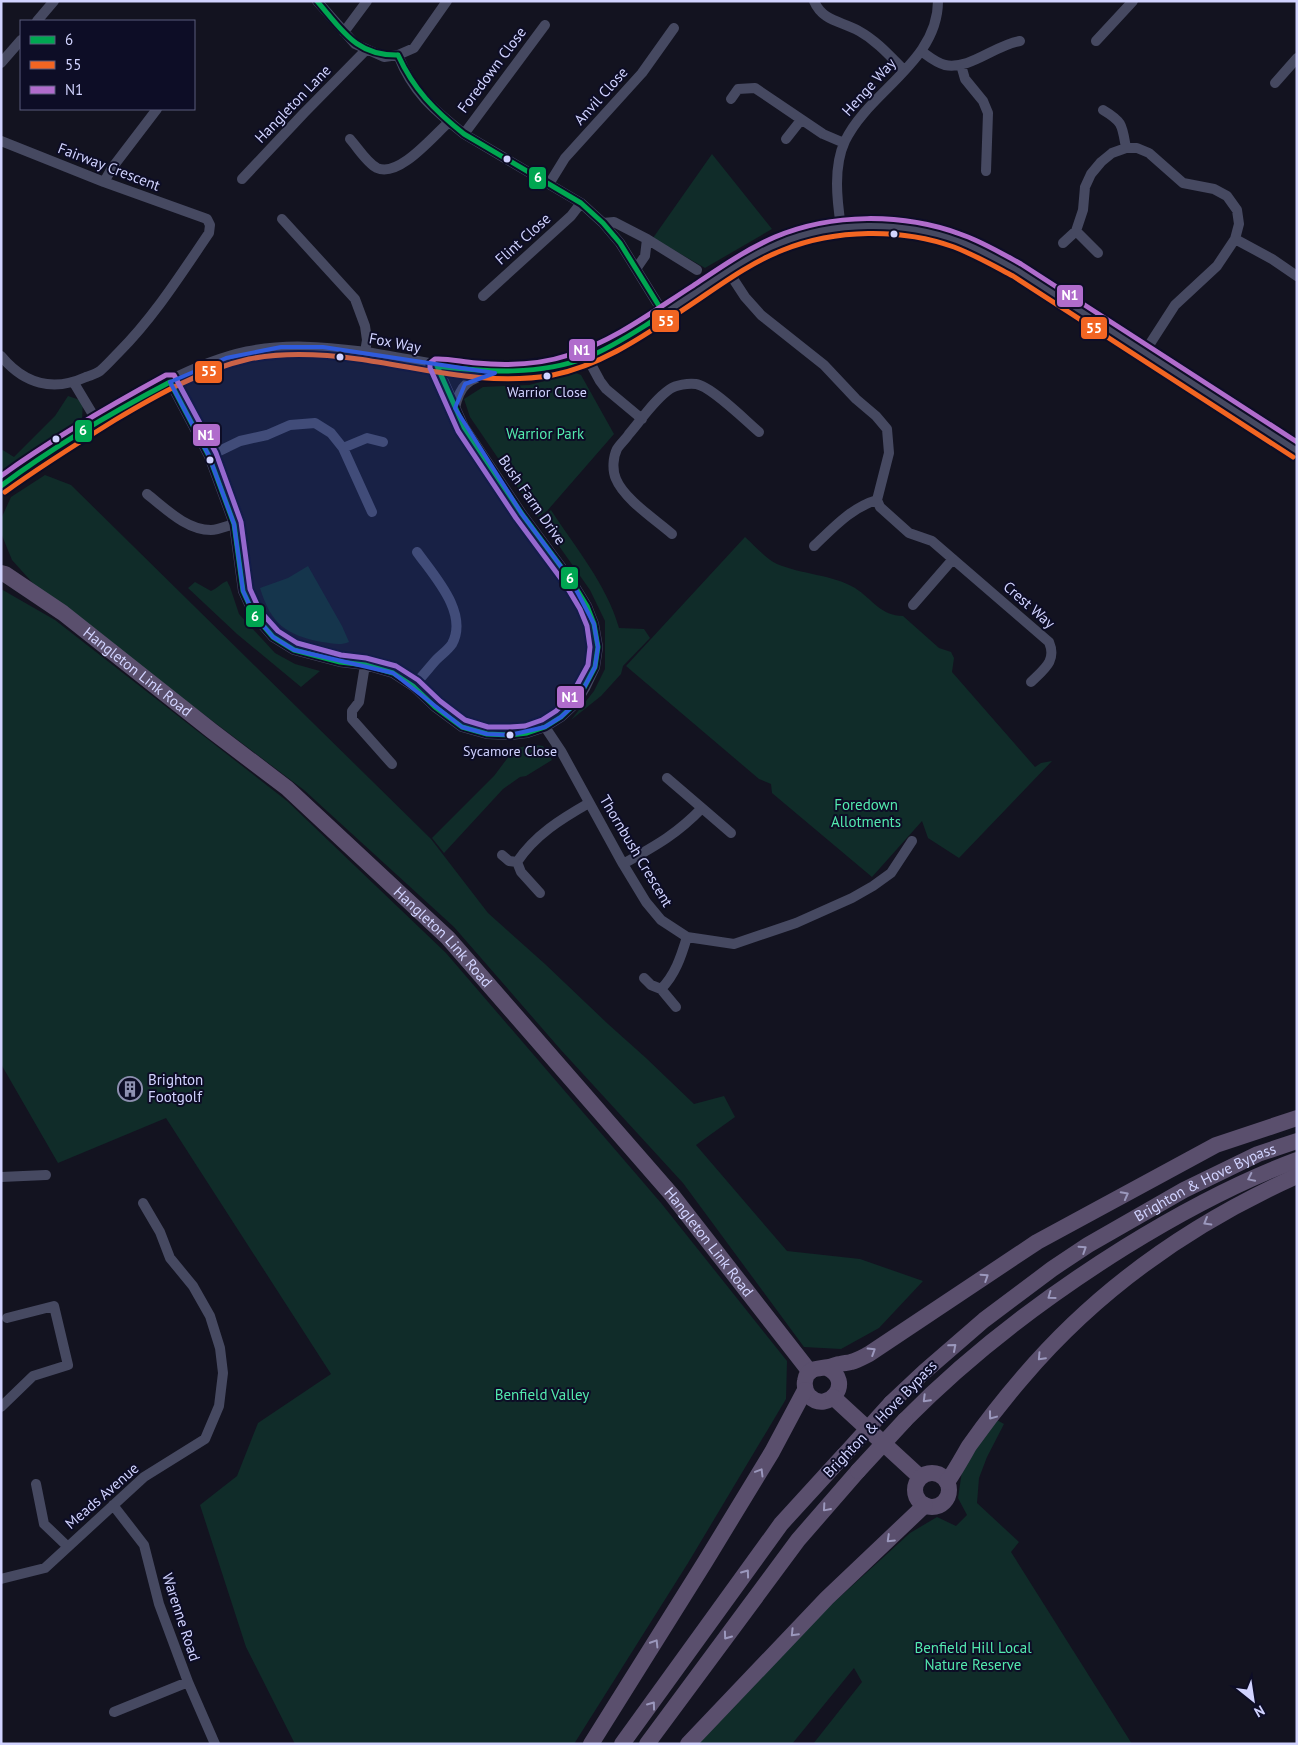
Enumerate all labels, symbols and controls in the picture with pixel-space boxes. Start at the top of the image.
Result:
legend [20,20,195,110]
street label: Foredown Close [453,23,530,116]
text: 6 [65,30,73,49]
street label: Henge Way [838,54,900,120]
text: 55 [65,55,81,74]
street label: Hangleton Lane [250,60,335,147]
street label: Anvil Close [570,63,632,129]
text: N1 [65,80,83,99]
street label: Fairway Crescent [55,138,163,195]
unlabelled marker [502,154,512,164]
line badge: 6 [528,166,547,190]
text: 6 [534,168,542,186]
street label: Flint Close [491,209,554,269]
unlabelled marker [889,229,899,239]
line badge: N1 [1056,284,1084,308]
text: N1 [1061,286,1079,304]
line badge: 55 [651,309,680,333]
text: 55 [658,312,674,330]
line badge: 55 [1080,316,1108,340]
text: 55 [1086,319,1102,337]
street label: Fox Way [367,328,423,357]
line badge: N1 [568,338,596,362]
text: N1 [573,341,591,359]
unlabelled marker [335,352,345,362]
line badge: 55 [194,360,223,384]
text: 55 [201,362,217,380]
marker: Warrior Close [542,371,552,381]
place label: Warrior Close [507,383,587,401]
line badge: 6 [74,419,93,443]
text: 6 [79,421,87,439]
line badge: N1 [192,423,221,447]
park label: Warrior Park [506,424,585,443]
text: N1 [197,426,215,444]
unlabelled marker [51,434,61,444]
street label: Bush Farm Drive [494,451,570,548]
unlabelled marker [205,455,215,465]
line badge: 6 [560,566,579,590]
text: 6 [566,569,574,587]
street label: Crest Way [1000,577,1059,632]
line badge: 6 [245,604,265,628]
text: 6 [251,607,259,625]
street label: Hangleton Link Road [79,623,196,721]
line badge: N1 [556,685,585,709]
text: N1 [561,688,579,706]
marker: Sycamore Close [505,730,515,740]
place label: Sycamore Close [463,742,557,760]
street label: Thornbush Crescent [596,791,677,910]
park label: Foredown Allotments [831,795,901,831]
street label: Hangleton Link Road [390,882,497,991]
place label: Brighton Footgolf [148,1070,203,1106]
building icon: Brighton Footgolf [117,1076,143,1102]
street label: Brighton & Hove Bypass [1131,1139,1278,1226]
one-way arrow [1248,1172,1257,1182]
street label: Hangleton Link Road [661,1183,758,1300]
one-way arrow [1119,1191,1128,1201]
one-way arrow [1203,1216,1212,1226]
one-way arrow [1077,1246,1086,1255]
one-way arrow [979,1274,988,1283]
one-way arrow [1047,1290,1057,1299]
one-way arrow [947,1343,956,1352]
one-way arrow [867,1348,876,1358]
one-way arrow [1037,1352,1046,1361]
street label: Brighton & Hove Bypass [819,1356,941,1481]
park label: Benfield Valley [495,1385,589,1404]
one-way arrow [923,1393,932,1402]
one-way arrow [990,1410,998,1419]
street label: Meads Avenue [61,1458,143,1533]
one-way arrow [754,1468,764,1477]
one-way arrow [823,1502,832,1511]
one-way arrow [887,1533,896,1542]
one-way arrow [740,1569,749,1579]
street label: Warenne Road [158,1570,205,1663]
one-way arrow [791,1627,800,1636]
one-way arrow [724,1630,732,1639]
park label: Benfield Hill Local Nature Reserve [914,1638,1032,1674]
one-way arrow [648,1640,658,1649]
north arrow [1228,1675,1278,1725]
text: N [1251,1701,1268,1721]
one-way arrow [646,1702,654,1711]

